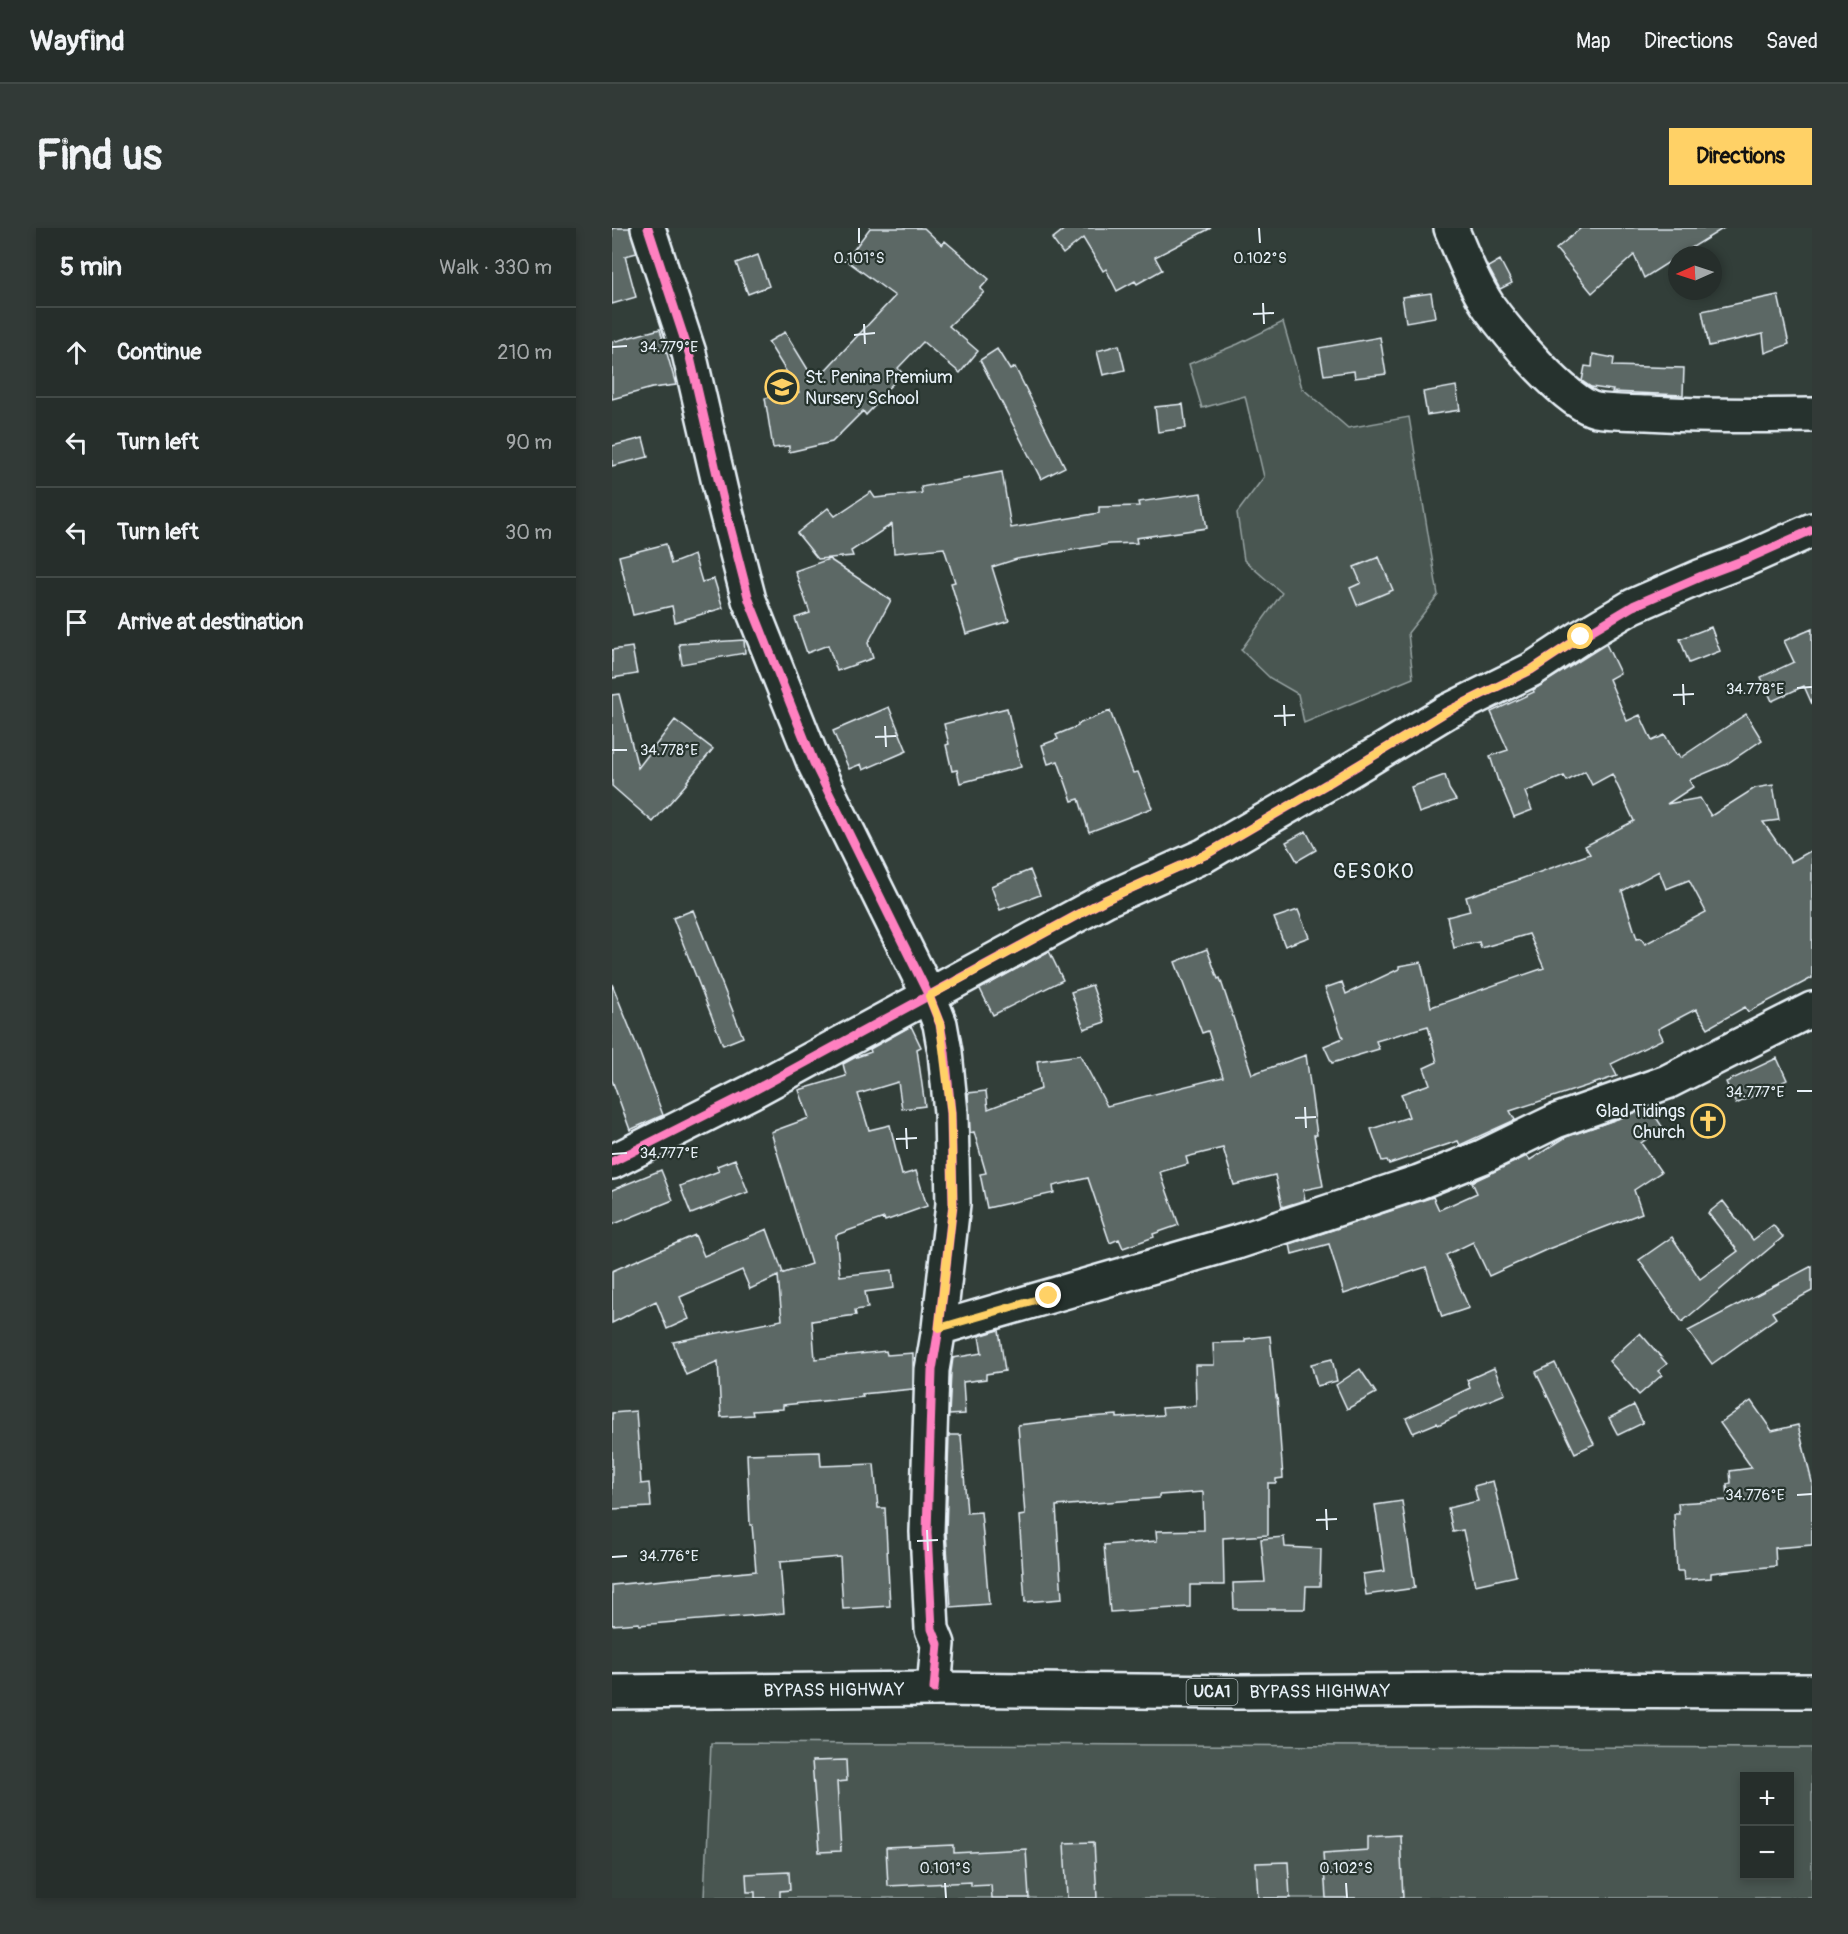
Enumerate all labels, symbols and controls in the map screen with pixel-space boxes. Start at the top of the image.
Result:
text: Wayfind [30,24,125,59]
text: Map [1576,28,1611,55]
text: Directions [1644,28,1733,55]
text: Saved [1766,28,1818,55]
button: Directions [1669,128,1812,185]
text: Find us [36,130,162,182]
north arrow [1668,246,1722,300]
text: 0.101°S [834,249,884,268]
text: 0.102°S [1233,249,1287,268]
text: 5 min [60,251,122,283]
text: Walk · 330 m [439,255,552,280]
icon: ahead [60,336,93,369]
text: Continue [117,338,201,366]
text: 34.779°E [640,338,698,357]
text: 210 m [497,340,552,365]
place label: St. Penina Premium Nursery School [805,366,953,410]
school or university icon: St. Penina Premium Nursery School [764,369,800,405]
icon: left [60,426,93,459]
text: Turn left [117,428,199,456]
text: 90 m [506,430,552,455]
icon: left [60,516,93,549]
text: Turn left [117,518,199,546]
text: 30 m [505,520,552,545]
icon: arrive [60,606,93,639]
text: Arrive at destination [117,608,303,636]
route start [1567,623,1593,649]
text: 34.778°E [1726,680,1784,699]
text: 34.778°E [640,741,698,760]
district label: GESOKO [1333,859,1415,884]
text: 34.777°E [1726,1083,1784,1102]
place label: Glad Tidings Church [1596,1100,1685,1144]
church icon: Glad Tidings Church [1690,1103,1726,1139]
text: 34.777°E [640,1144,698,1163]
route end [1035,1282,1061,1308]
text: 34.776°E [1725,1486,1785,1505]
text: 34.776°E [639,1547,699,1566]
street label: BYPASS HIGHWAY [763,1678,905,1702]
road number: UCA1 [1186,1679,1238,1705]
street label: BYPASS HIGHWAY [1249,1679,1391,1703]
map controls [1740,1772,1794,1880]
button: + [1740,1772,1794,1826]
button: − [1740,1826,1794,1880]
text: 0.101°S [920,1859,970,1878]
text: 0.102°S [1319,1859,1373,1878]

